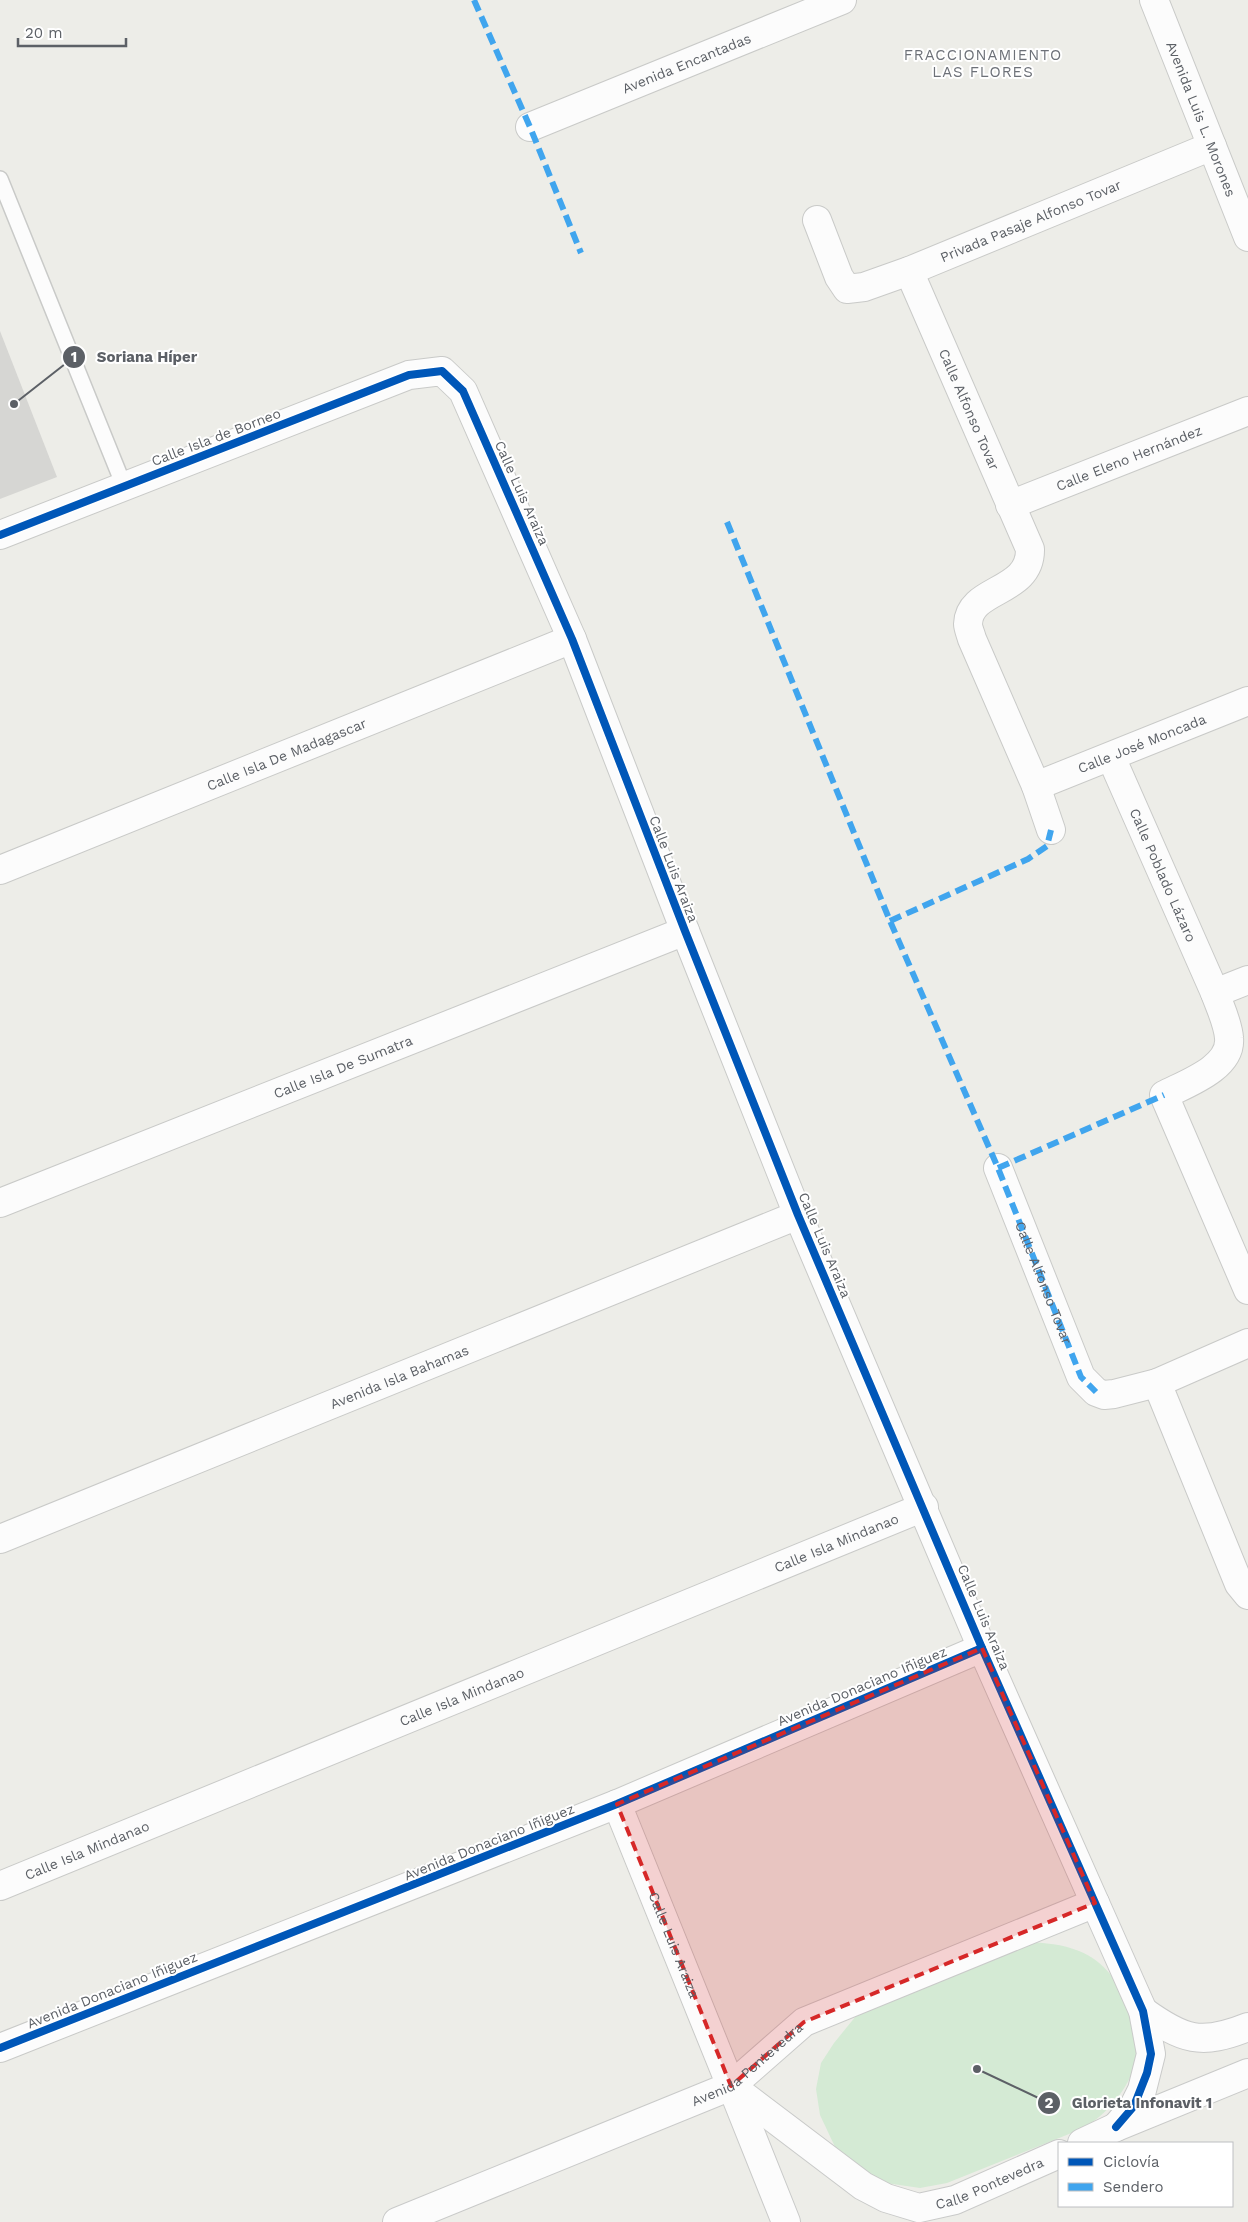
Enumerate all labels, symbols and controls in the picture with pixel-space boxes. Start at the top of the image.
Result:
scale bar [18,15,125,47]
text: 20 m [25,24,63,42]
street label: Avenida Encantadas [620,30,753,97]
street label: Avenida Luis L. Morones [1163,39,1239,199]
district label: FRACCIONAMIENTO LAS FLORES [904,46,1062,81]
street label: Privada Pasaje Alfonso Tovar [938,176,1124,265]
callout: Soriana Híper [62,342,207,372]
street label: Calle Alfonso Tovar [936,346,1003,473]
text: 1 [71,348,77,366]
text: Soriana Híper [97,348,198,366]
street label: Calle Isla de Borneo [149,405,283,469]
street label: Calle Eleno Hernández [1054,422,1204,494]
street label: Calle Luis Araiza [492,438,552,548]
street label: Calle José Moncada [1075,711,1208,776]
street label: Calle Isla De Madagascar [204,715,369,794]
street label: Calle Poblado Lázaro [1127,806,1199,944]
street label: Calle Luis Araiza [646,813,702,925]
street label: Calle Isla De Sumatra [271,1032,415,1102]
street label: Calle Luis Araiza [796,1190,854,1300]
street label: Calle Alfonso Tovar [1012,1219,1075,1347]
street label: Avenida Isla Bahamas [328,1342,471,1412]
street label: Calle Isla Mindanao [772,1510,901,1576]
street label: Calle Luis Araiza [955,1562,1013,1672]
street label: Avenida Donaciano Iñiguez [775,1643,949,1729]
street label: Calle Isla Mindanao [397,1664,526,1729]
street label: Avenida Donaciano Iñiguez [402,1800,576,1884]
street label: Calle Isla Mindanao [22,1818,152,1883]
street label: Calle Luis Araiza [645,1890,703,2000]
street label: Avenida Donaciano Iñiguez [25,1948,199,2032]
street label: Avenida Pontevedra [689,2019,806,2109]
callout: Glorieta Infonavit 1 [1036,2088,1222,2118]
text: 2 [1045,2094,1054,2112]
text: Glorieta Infonavit 1 [1072,2094,1212,2112]
legend [1058,2142,1233,2207]
text: Ciclovía [1103,2153,1160,2171]
street label: Calle Pontevedra [934,2154,1046,2212]
text: Sendero [1103,2178,1164,2196]

